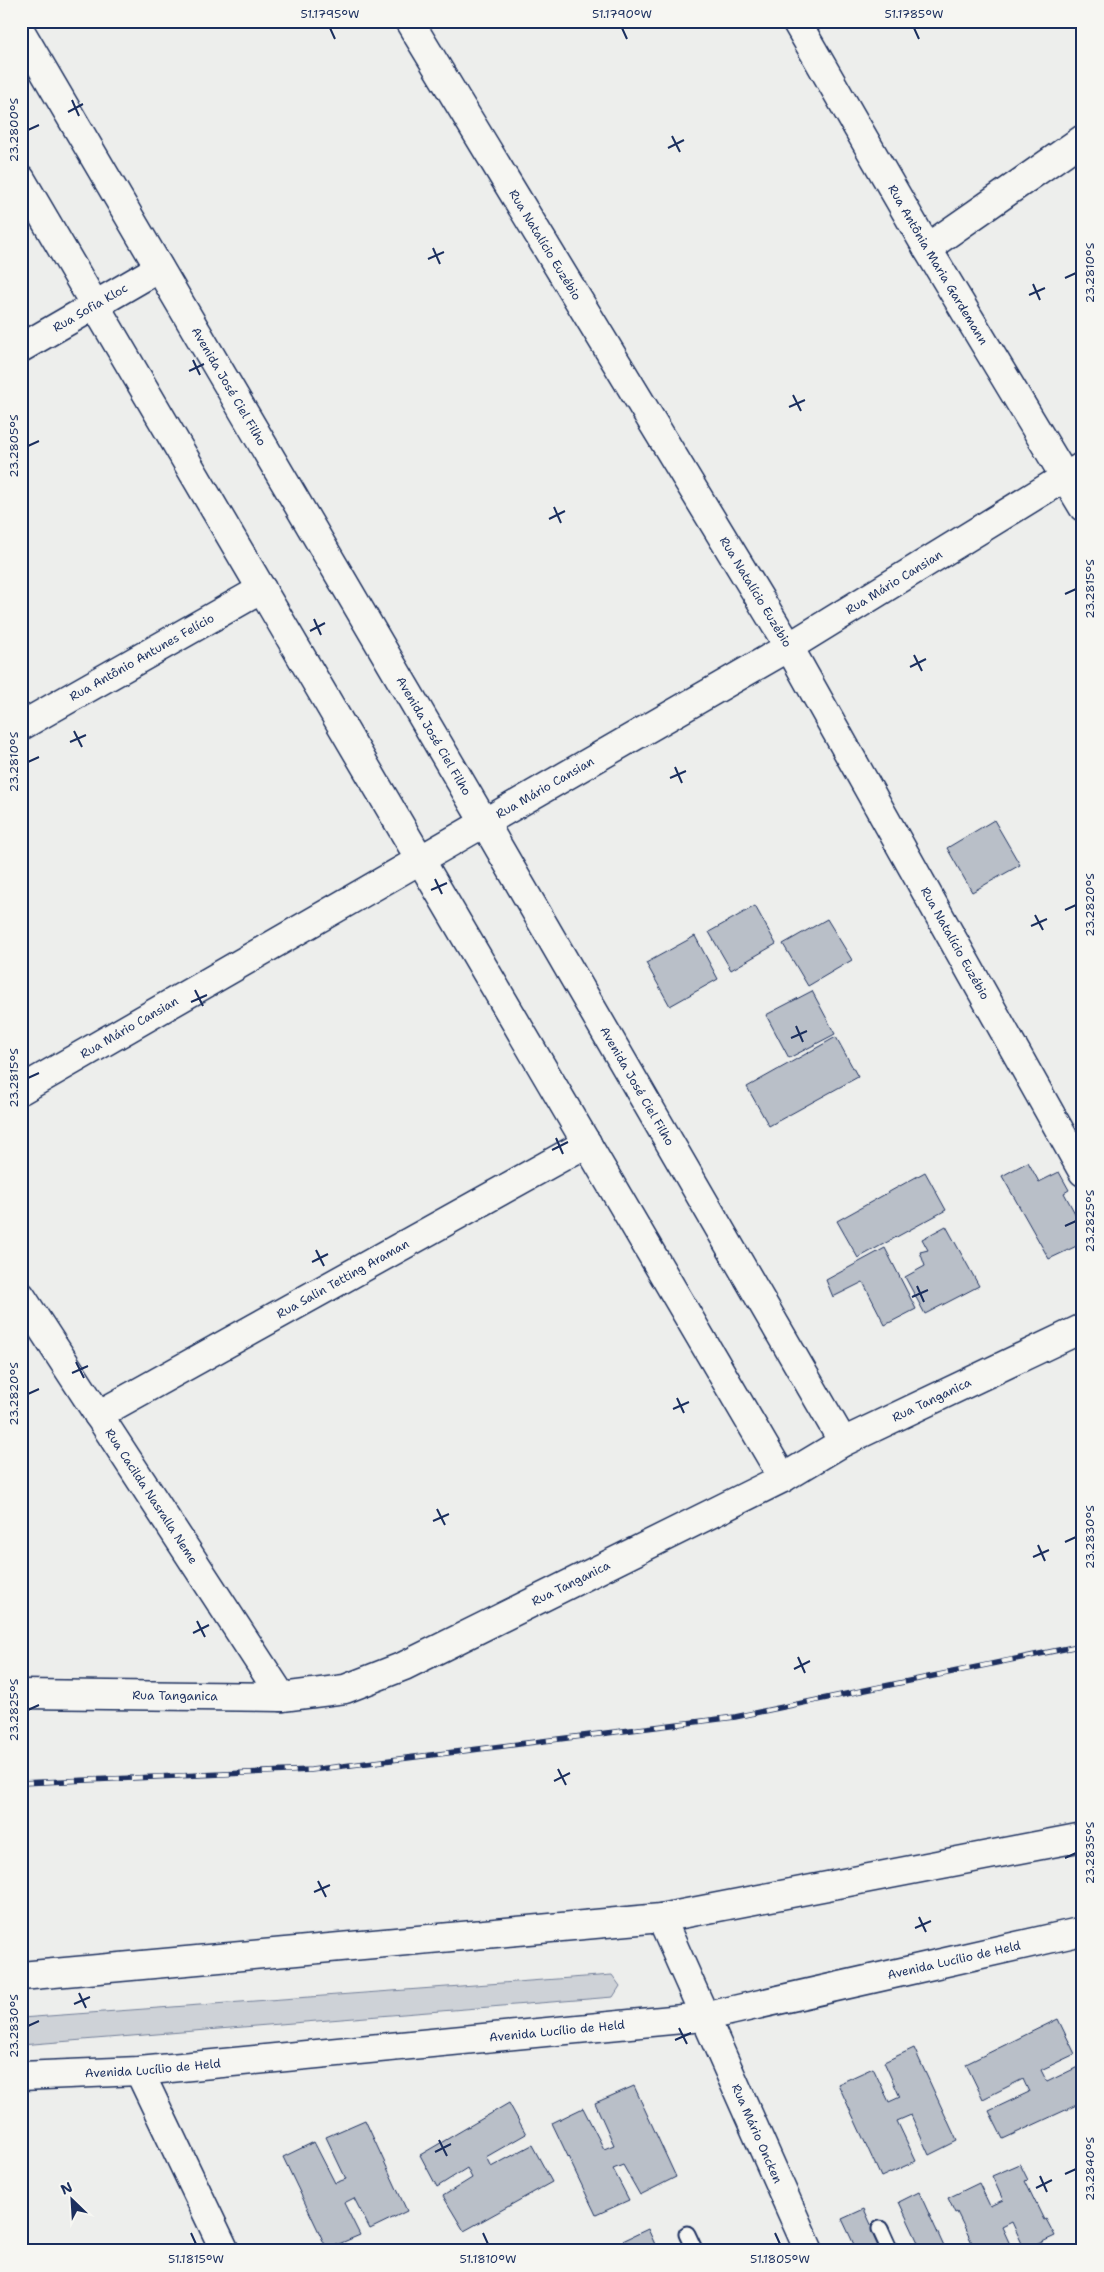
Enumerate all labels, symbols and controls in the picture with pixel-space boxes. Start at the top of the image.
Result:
text: 51.1795°W [300,6,360,22]
text: 51.1790°W [592,6,652,22]
text: 51.1785°W [884,6,944,22]
text: 23.2800°S [6,97,22,162]
street label: Rua Antônia Maria Gardemann [884,182,991,348]
street label: Rua Natalício Euzébio [505,187,585,303]
text: 23.2810°S [1082,242,1098,303]
street label: Rua Sofia Kloc [50,280,130,336]
street label: Avenida José Ciel Filho [188,324,270,449]
text: 23.2805°S [6,414,22,478]
street label: Rua Natalício Euzébio [716,534,795,650]
street label: Rua Mário Cansian [843,546,945,618]
text: 23.2815°S [1082,559,1098,619]
street label: Rua Antônio Antunes Felício [67,610,217,705]
street label: Avenida José Ciel Filho [393,674,475,798]
text: 23.2810°S [6,731,22,792]
street label: Rua Mário Cansian [493,753,597,822]
text: 23.2820°S [1082,873,1098,937]
street label: Rua Natalício Euzébio [917,884,993,1003]
street label: Rua Mário Cansian [77,993,181,1062]
street label: Avenida José Ciel Filho [596,1024,678,1149]
text: 23.2815°S [6,1048,22,1108]
text: 23.2825°S [1082,1189,1098,1252]
street label: Rua Salin Tetting Araman [274,1236,412,1322]
text: 23.2820°S [6,1362,22,1426]
street label: Rua Tanganica [890,1374,974,1425]
street label: Rua Cacilda Nasralla Neme [101,1425,201,1567]
text: 23.2830°S [1082,1505,1098,1569]
street label: Rua Tanganica [529,1557,613,1609]
text: 23.2825°S [6,1678,22,1741]
street label: Rua Tanganica [132,1687,218,1704]
text: 23.2835°S [1082,1821,1098,1884]
street label: Avenida Lucílio de Held [886,1937,1023,1983]
text: 23.2830°S [6,1994,22,2058]
street label: Avenida Lucílio de Held [488,2016,626,2045]
street label: Avenida Lucílio de Held [85,2055,222,2081]
street label: Rua Mário Oncken [728,2081,786,2186]
text: 23.2840°S [1082,2137,1098,2201]
north arrow [48,2174,98,2224]
text: N [58,2178,75,2199]
text: 51.1815°W [168,2251,224,2267]
text: 51.1810°W [459,2251,517,2267]
text: 51.1805°W [750,2251,810,2267]

